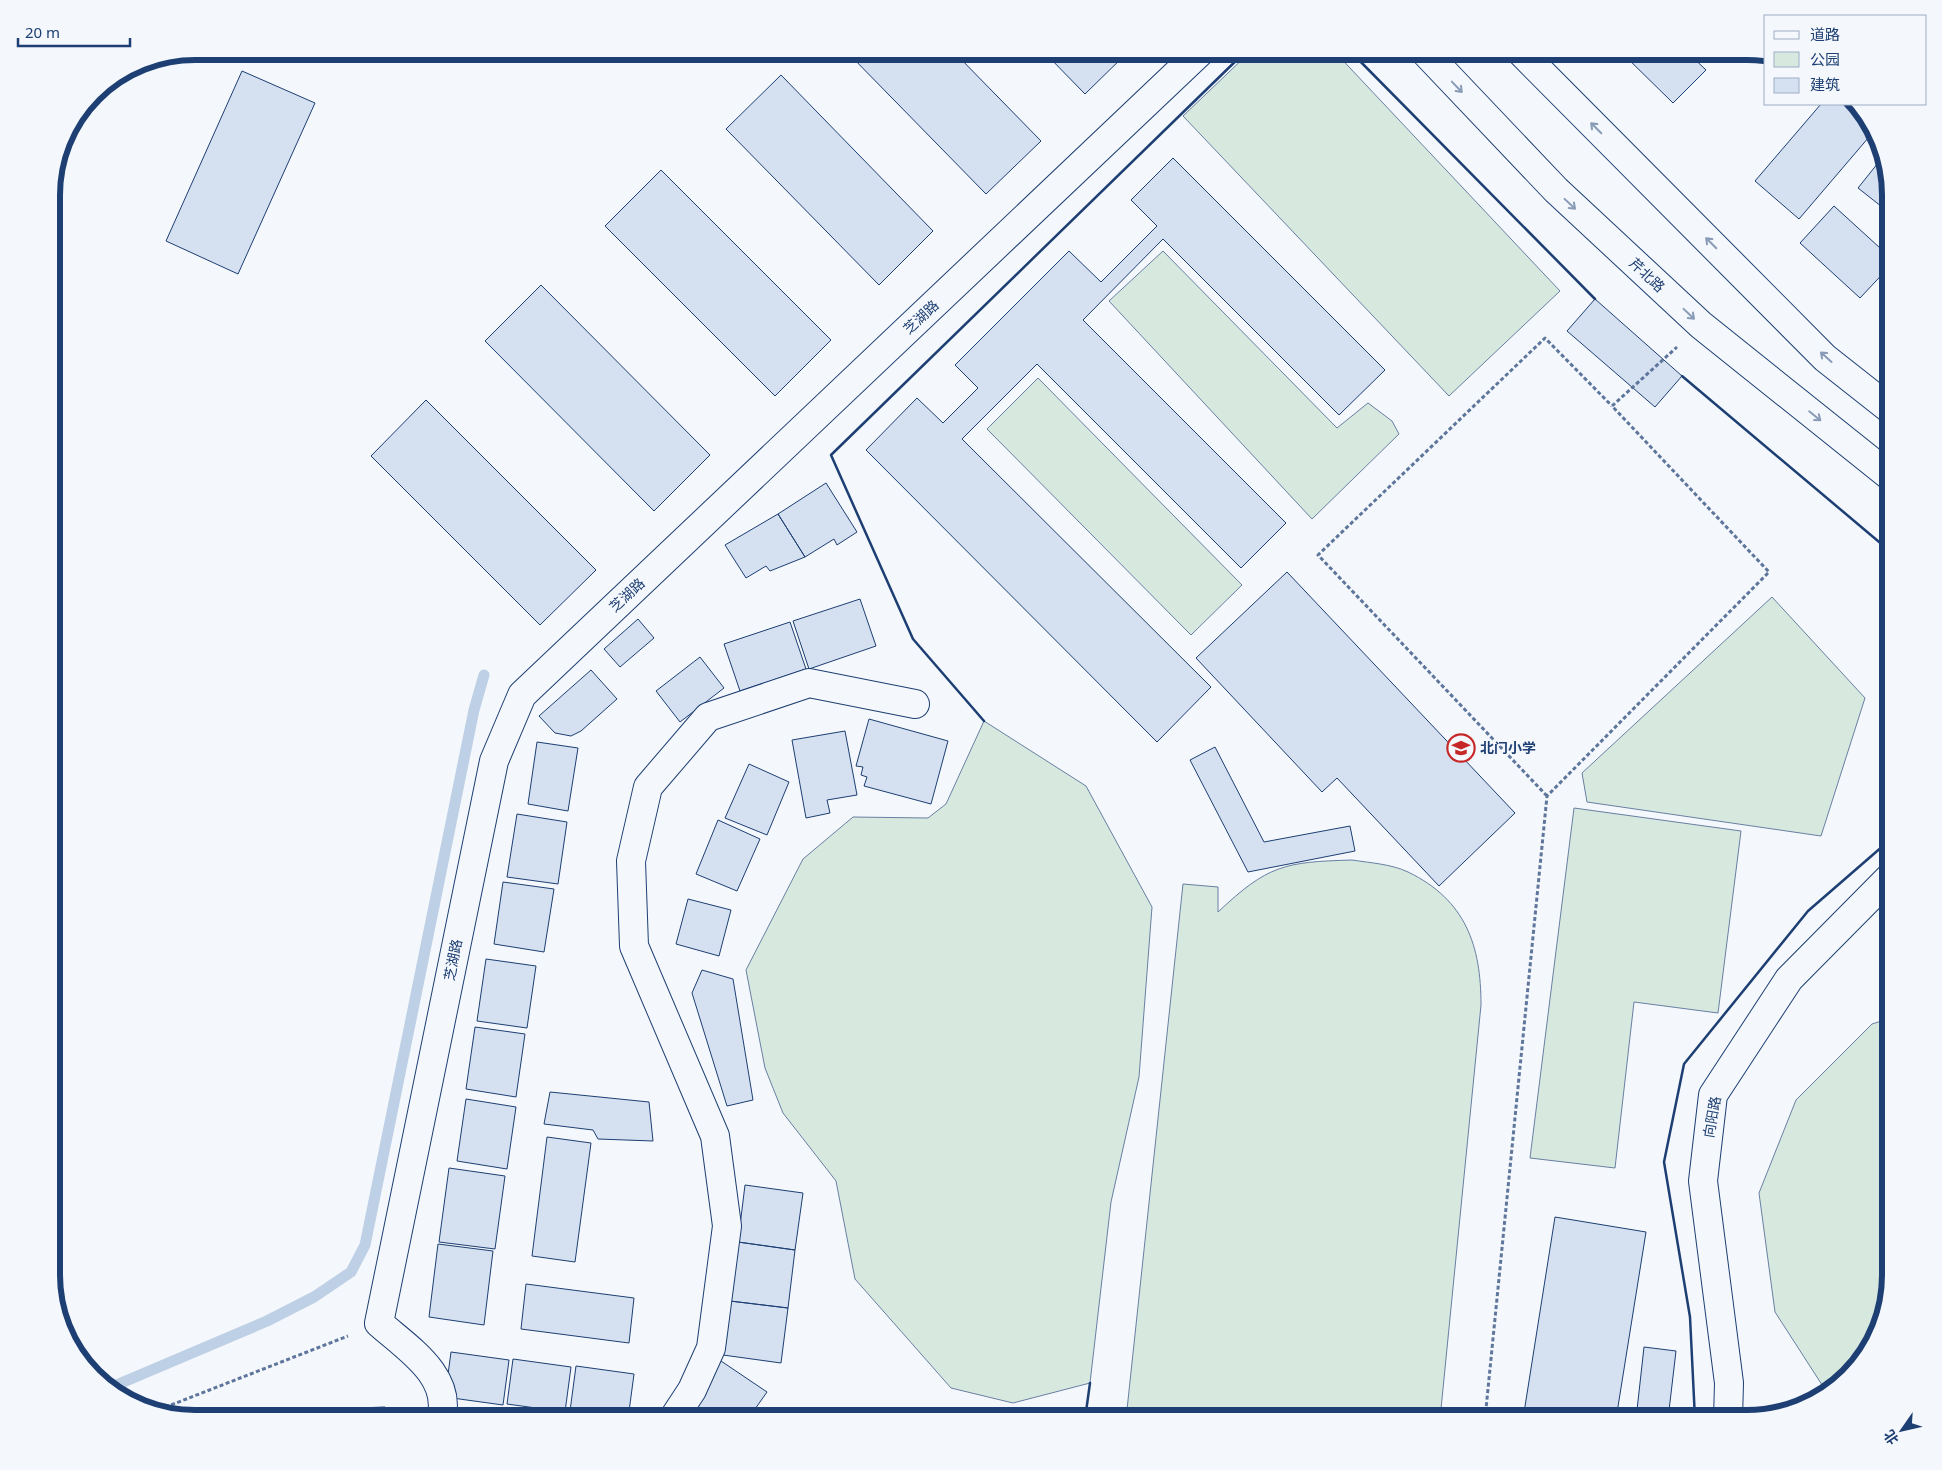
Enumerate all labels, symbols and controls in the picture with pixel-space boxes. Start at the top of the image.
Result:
scale bar [18,15,130,47]
legend [1764,15,1927,105]
text: 20 m [25,22,60,42]
text: 道路 [1810,24,1840,44]
text: 公园 [1810,49,1840,69]
text: 建筑 [1810,74,1840,94]
one-way arrow [1451,80,1463,93]
one-way arrow [1590,122,1602,134]
one-way arrow [1564,198,1577,209]
one-way arrow [1704,237,1717,249]
street label: 芹北路 [1626,253,1669,296]
street label: 芝湖路 [899,295,942,338]
one-way arrow [1683,308,1696,320]
one-way arrow [1819,352,1832,363]
one-way arrow [1809,411,1822,422]
street label: 芝湖路 [605,573,648,616]
school or university icon: 北门小学 [1446,733,1476,763]
place label: 北门小学 [1480,738,1536,757]
street label: 芝湖路 [439,937,466,982]
street label: 向阳路 [1699,1095,1725,1139]
north arrow [1877,1405,1927,1455]
text: 北 [1879,1426,1903,1449]

